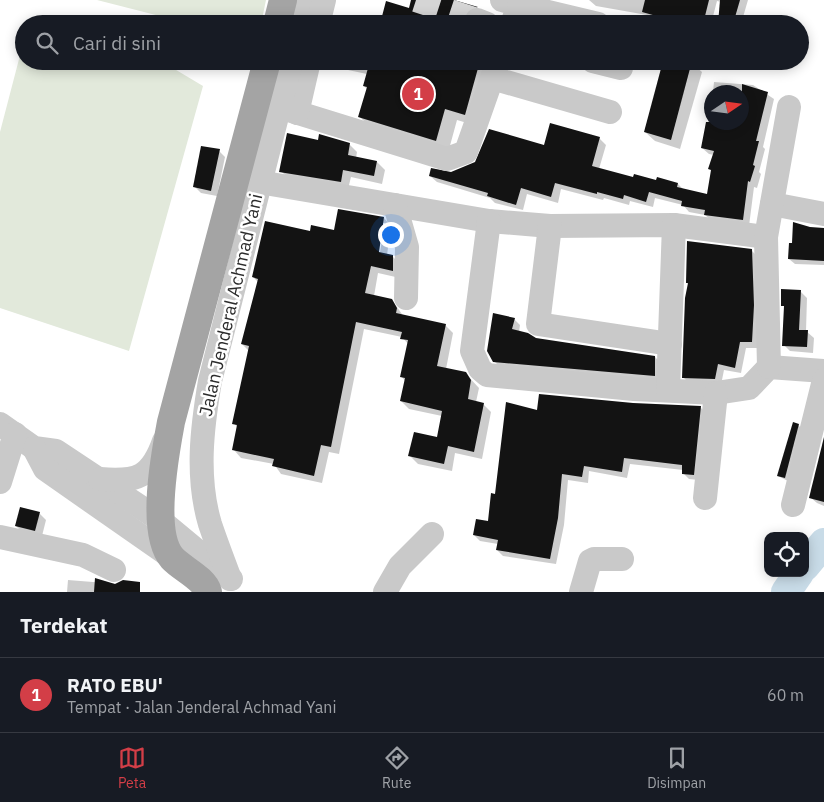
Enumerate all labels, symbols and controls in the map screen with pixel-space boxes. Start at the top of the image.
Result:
search box [15,15,809,70]
icon: search [33,29,61,57]
text: Cari di sini [73,31,161,55]
pin: 1 [402,75,434,113]
north arrow [704,85,749,130]
street label: Jalan Jenderal Achmad Yani [194,191,267,418]
your location [378,222,404,248]
map controls [764,532,809,577]
button: locate [764,532,809,577]
text: Terdekat [20,611,108,639]
text: RATO EBU' [67,673,163,697]
text: 1 [31,685,41,705]
text: 60 m [767,685,804,705]
text: Tempat · Jalan Jenderal Achmad Yani [67,697,336,717]
tab: Peta [118,744,146,792]
tab: Rute [382,744,411,792]
tab: Disimpan [647,744,706,792]

